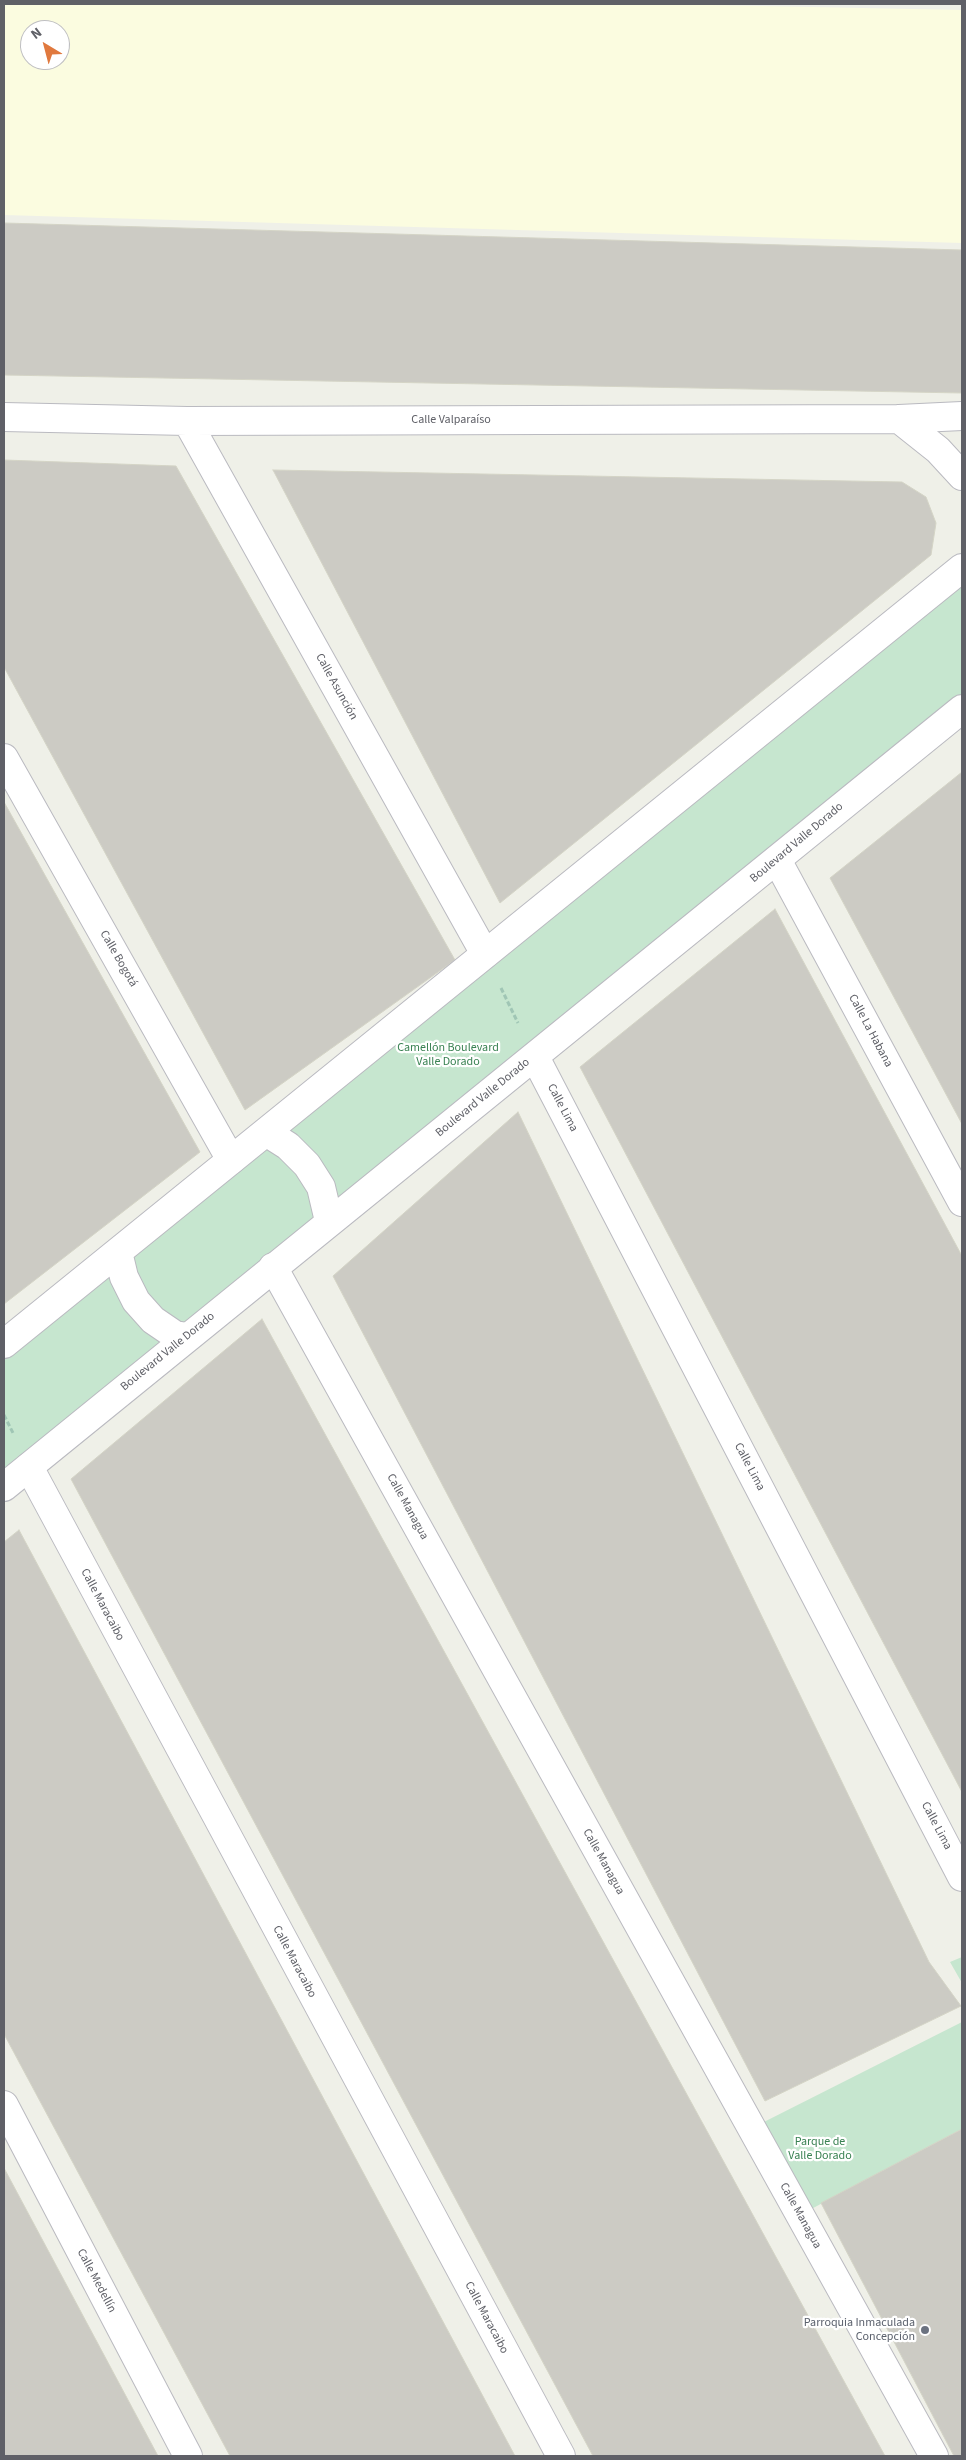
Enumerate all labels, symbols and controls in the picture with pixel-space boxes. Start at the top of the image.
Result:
north arrow [20,20,70,70]
text: N [27,23,46,45]
street label: Calle Valparaíso [411,413,491,427]
street label: Calle Asunción [312,651,360,723]
street label: Boulevard Valle Dorado [748,800,846,886]
street label: Calle Bogotá [96,928,140,990]
street label: Calle La Habana [845,992,895,1070]
park label: Camellón Boulevard Valle Dorado [397,1041,499,1069]
street label: Boulevard Valle Dorado [433,1056,533,1140]
street label: Calle Lima [543,1082,581,1134]
street label: Boulevard Valle Dorado [118,1310,218,1394]
street label: Calle Lima [730,1441,768,1493]
street label: Calle Managua [383,1471,431,1543]
street label: Calle Maracaibo [77,1566,127,1644]
street label: Calle Lima [917,1800,955,1852]
street label: Calle Managua [579,1826,627,1898]
street label: Calle Maracaibo [269,1923,319,2001]
park label: Parque de Valle Dorado [788,2135,852,2163]
street label: Calle Managua [776,2180,824,2252]
street label: Calle Medellín [73,2247,119,2315]
street label: Calle Maracaibo [461,2279,511,2357]
place label: Parroquia Inmaculada Concepción [804,2316,915,2344]
marker: Parroquia Inmaculada Concepción [919,2324,931,2336]

